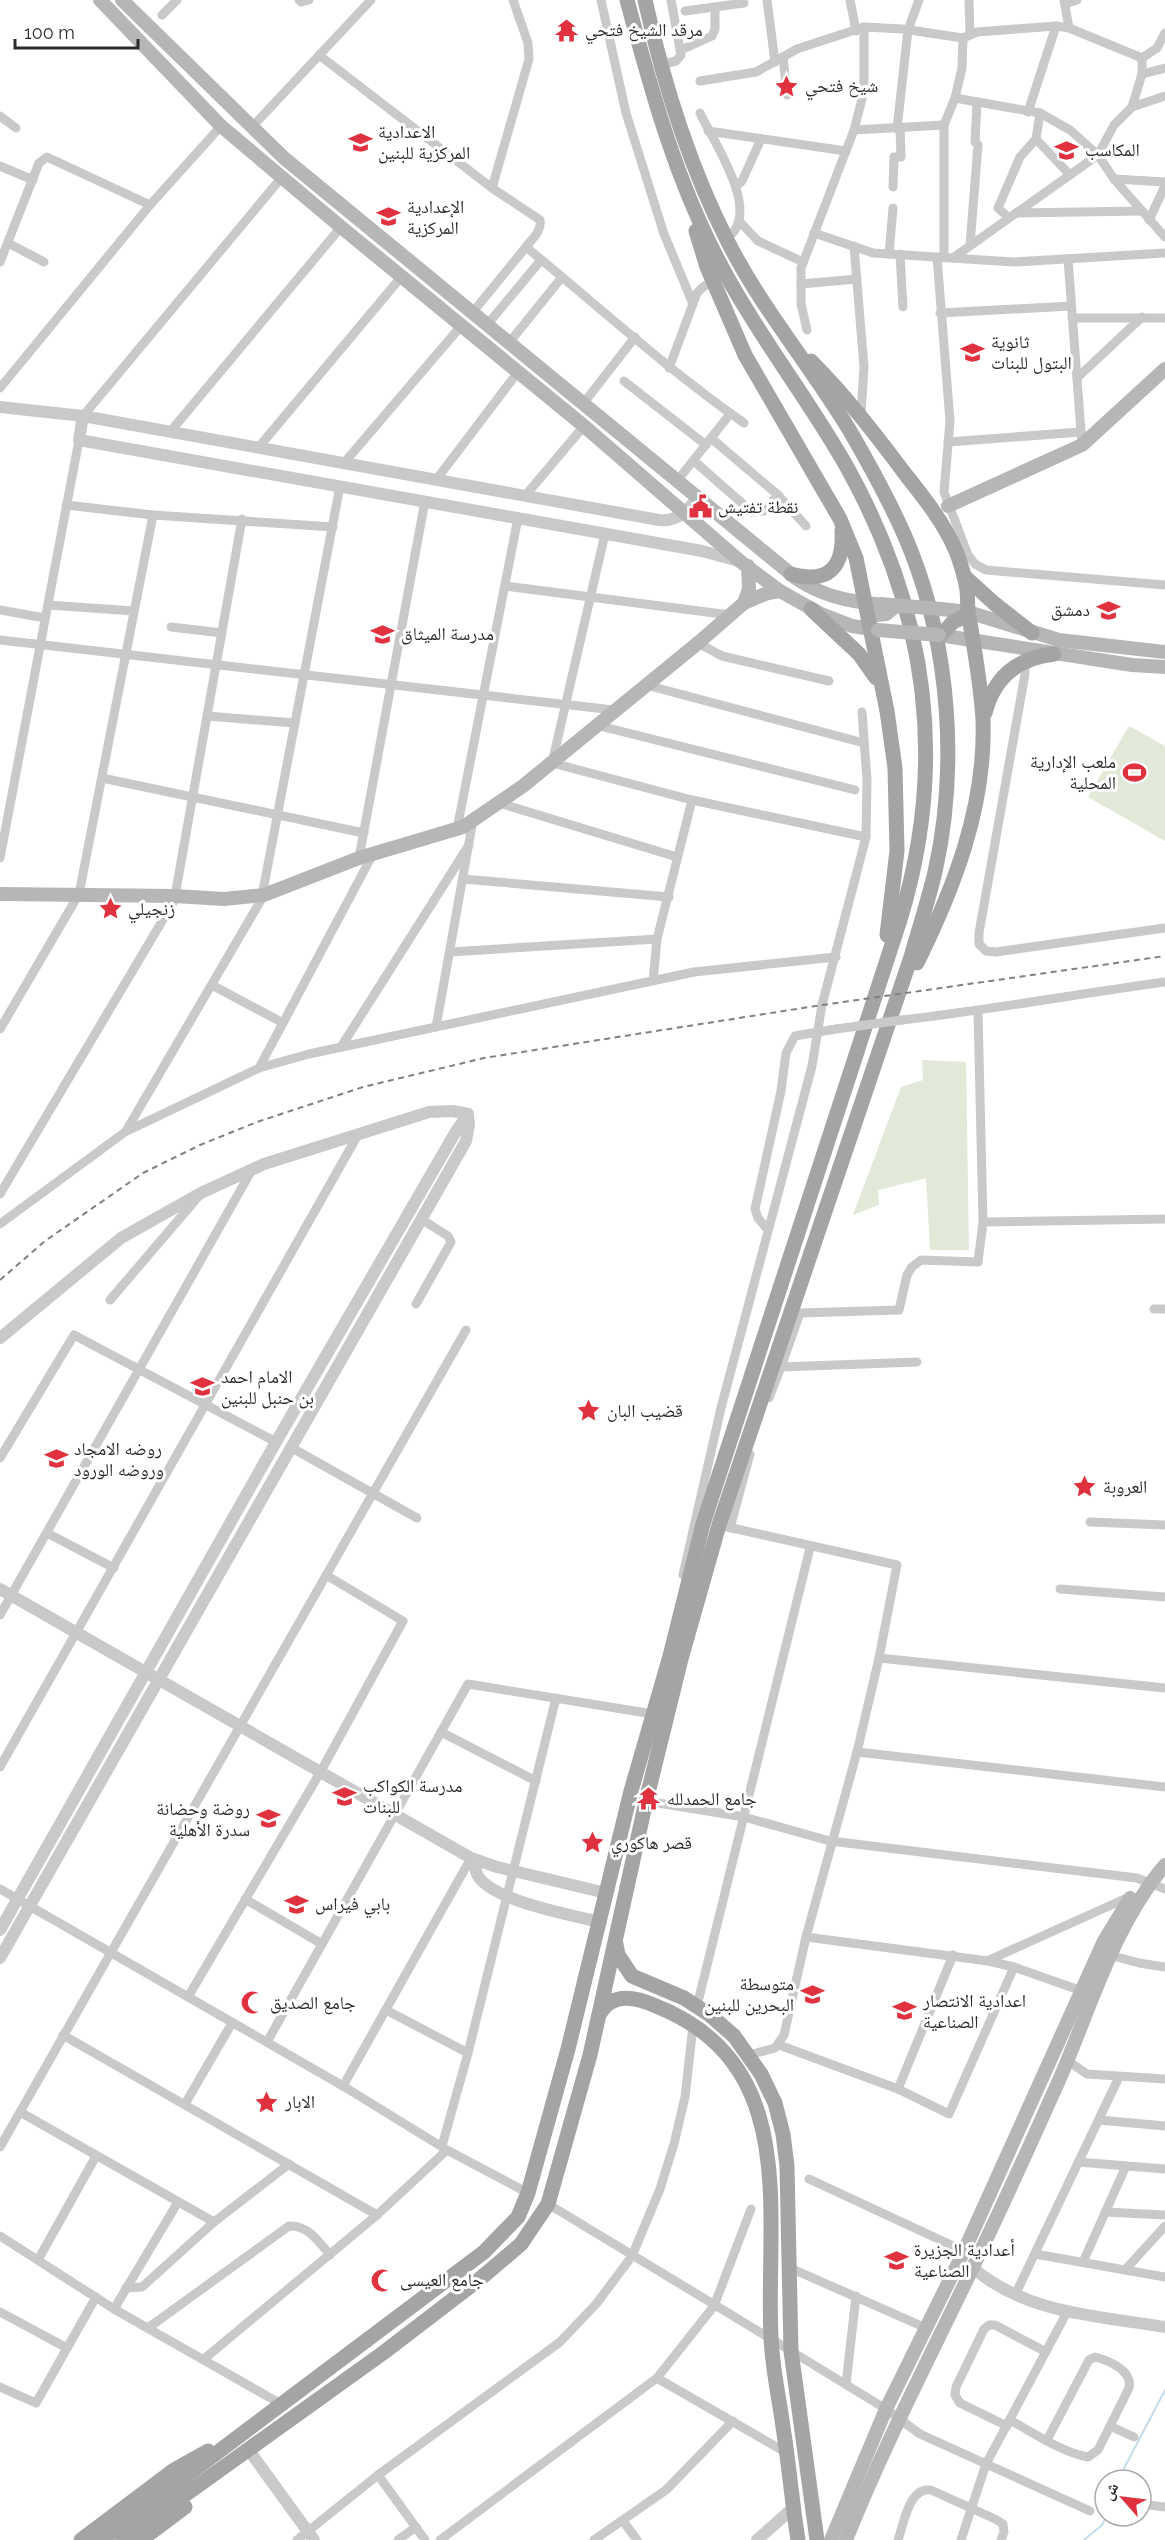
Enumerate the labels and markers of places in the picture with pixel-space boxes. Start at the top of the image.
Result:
temple icon: مرقد الشيخ فتحي [554,17,580,43]
place label: مرقد الشيخ فتحي [585,19,703,45]
place icon: شيخ فتحي [774,73,800,99]
place label: شيخ فتحي [805,75,878,101]
place label: الاعدادية المركزية للبنين [378,121,470,164]
school or university icon: الاعدادية المركزية للبنين [347,129,373,155]
school or university icon: المكاسب [1054,137,1080,163]
place label: المكاسب [1085,139,1140,161]
place label: الإعدادية المركزية [407,196,464,238]
school or university icon: الإعدادية المركزية [376,204,402,230]
place label: ثانوية البتول للبنات [991,331,1072,374]
school or university icon: ثانوية البتول للبنات [960,339,986,365]
public building icon: نقطة تفتيش [687,494,713,520]
place label: نقطة تفتيش [718,496,798,518]
school or university icon: دمشق [1095,597,1121,623]
place label: دمشق [1051,599,1090,621]
school or university icon: مدرسة الميثاق [370,621,396,647]
place label: مدرسة الميثاق [401,623,494,645]
place label: ملعب الإدارية المحلية [1030,751,1116,793]
sports icon: ملعب الإدارية المحلية [1121,759,1147,785]
place icon: زنجيلي [97,896,123,922]
place label: زنجيلي [128,898,175,924]
place label: الامام احمد بن حنبل للبنين [221,1366,314,1409]
school or university icon: الامام احمد بن حنبل للبنين [190,1374,216,1400]
place icon: قضيب البان [576,1398,602,1424]
place label: قضيب البان [607,1400,683,1422]
place label: روضه الامجاد وروضه الورود [74,1438,164,1480]
school or university icon: روضه الامجاد وروضه الورود [43,1446,69,1472]
place icon: العروبة [1072,1474,1098,1500]
place label: العروبة [1103,1476,1147,1498]
place label: مدرسة الكواكب للبنات [363,1775,463,1818]
school or university icon: مدرسة الكواكب للبنات [332,1783,358,1809]
temple icon: جامع الحمدلله [636,1786,662,1812]
place label: جامع الحمدلله [667,1788,757,1811]
place label: روضة وحضانة سدرة الأهلية [156,1798,250,1840]
school or university icon: روضة وحضانة سدرة الأهلية [255,1806,281,1832]
place icon: قصر هاكوري [580,1830,606,1856]
place label: قصر هاكوري [611,1832,692,1858]
school or university icon: بابي فيراس [284,1891,310,1917]
place label: بابي فيراس [315,1893,390,1919]
place label: متوسطة البحرين للبنين [704,1973,794,2016]
school or university icon: متوسطة البحرين للبنين [799,1981,825,2007]
mosque icon: جامع الصديق [239,1990,265,2016]
place label: اعدادية الانتصار الصناعية [922,1990,1026,2032]
place label: جامع الصديق [270,1992,356,2015]
school or university icon: اعدادية الانتصار الصناعية [892,1998,918,2024]
place icon: الابار [254,2089,280,2115]
place label: الابار [284,2091,315,2113]
place label: أعدادية الجزيرة الصناعية [914,2239,1015,2281]
school or university icon: أعدادية الجزيرة الصناعية [883,2247,909,2273]
mosque icon: جامع العيسى [369,2267,395,2293]
place label: جامع العيسى [400,2269,484,2292]

